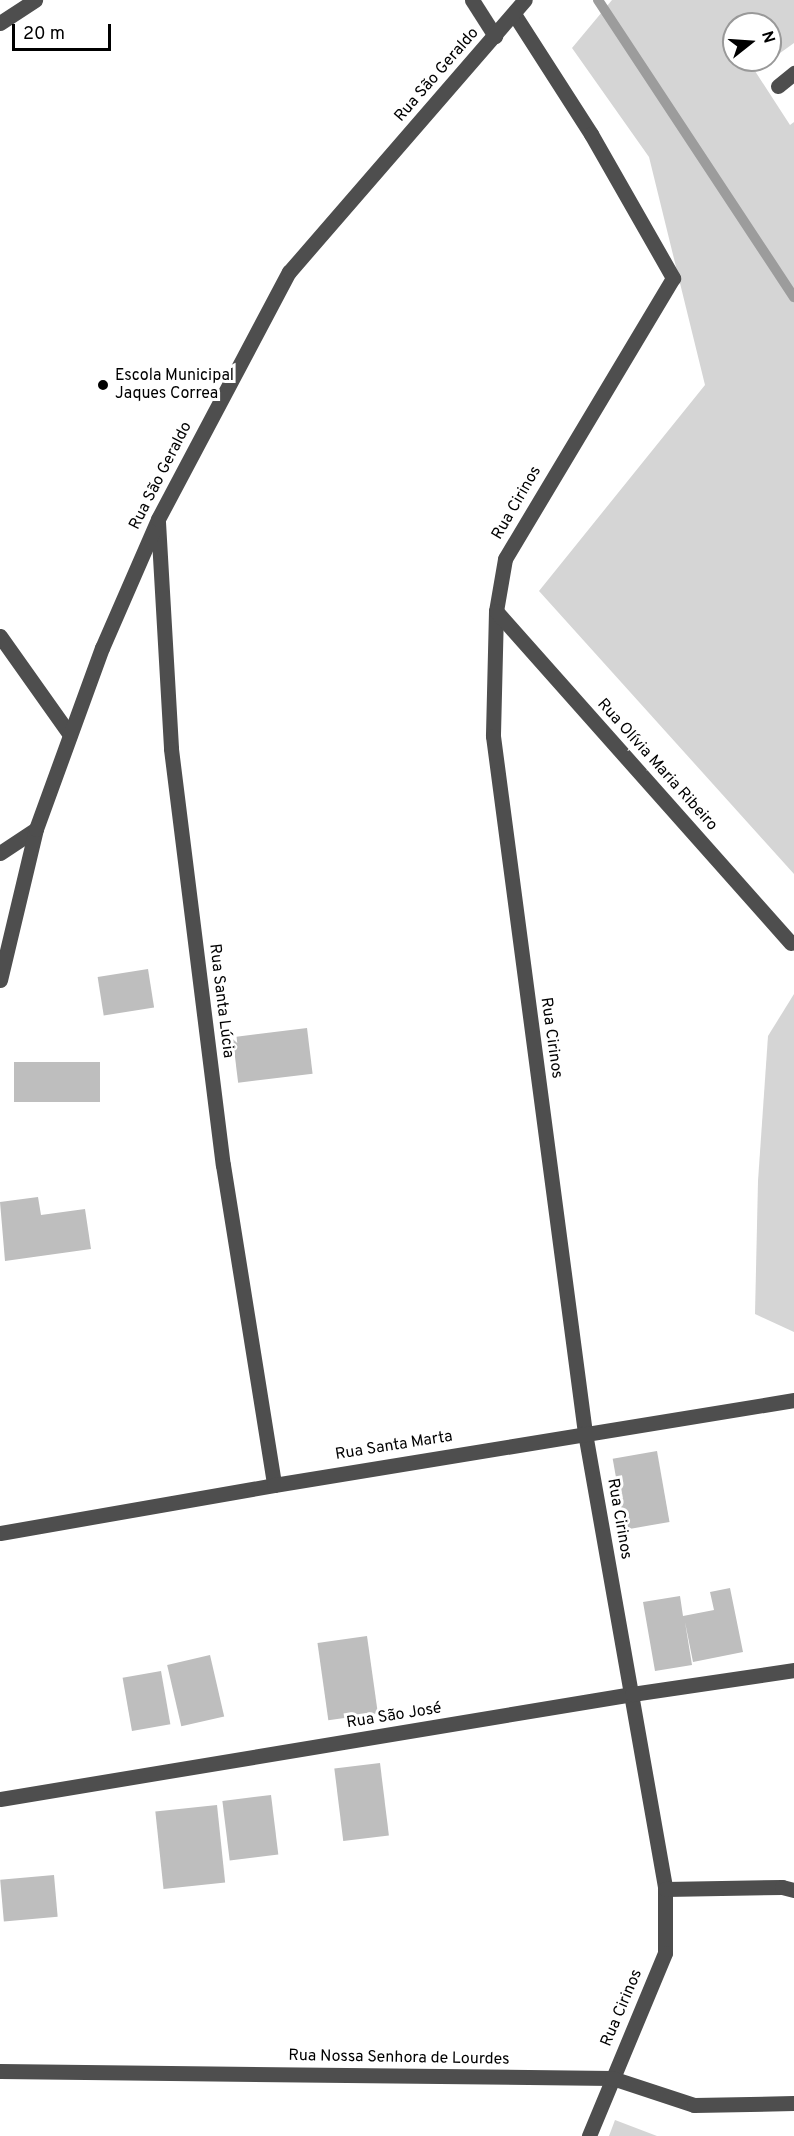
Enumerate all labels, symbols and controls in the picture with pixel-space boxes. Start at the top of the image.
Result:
scale bar [15,12,114,50]
north arrow [722,12,782,72]
text: 20 m [23,23,65,46]
street label: Rua São Geraldo [391,24,483,126]
text: N [756,29,779,46]
place label: Escola Municipal Jaques Correa [115,366,234,404]
marker: Escola Municipal Jaques Correa [96,378,110,392]
street label: Rua São Geraldo [126,419,196,533]
street label: Rua Cirinos [488,463,546,543]
street label: Rua Olívia Maria Ribeiro [593,695,721,835]
street label: Rua Santa Lúcia [204,943,238,1059]
street label: Rua Cirinos [536,996,566,1080]
street label: Rua Santa Marta [334,1427,454,1465]
street label: Rua Cirinos [602,1477,636,1561]
street label: Rua São José [345,1699,443,1733]
street label: Rua Cirinos [597,1967,647,2049]
street label: Rua Nossa Senhora de Lourdes [288,2046,510,2070]

